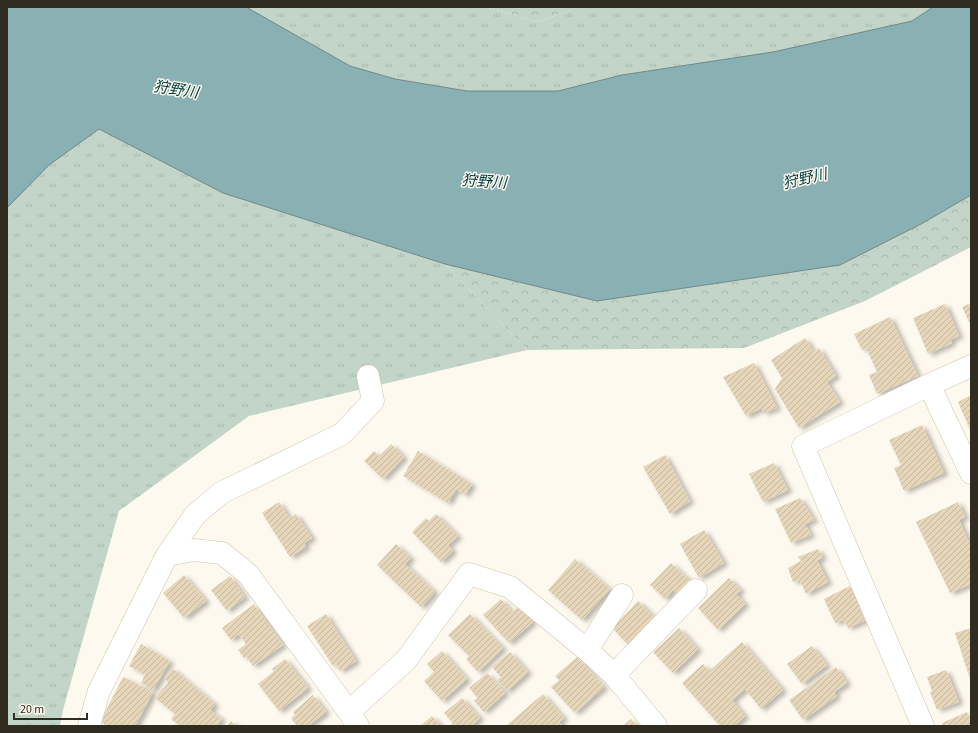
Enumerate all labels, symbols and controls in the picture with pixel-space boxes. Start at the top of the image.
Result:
water label: 狩野川 [152,76,202,104]
water label: 狩野川 [781,163,831,194]
water label: 狩野川 [461,170,509,194]
scale bar [14,695,87,721]
text: 20 m [20,701,44,718]

